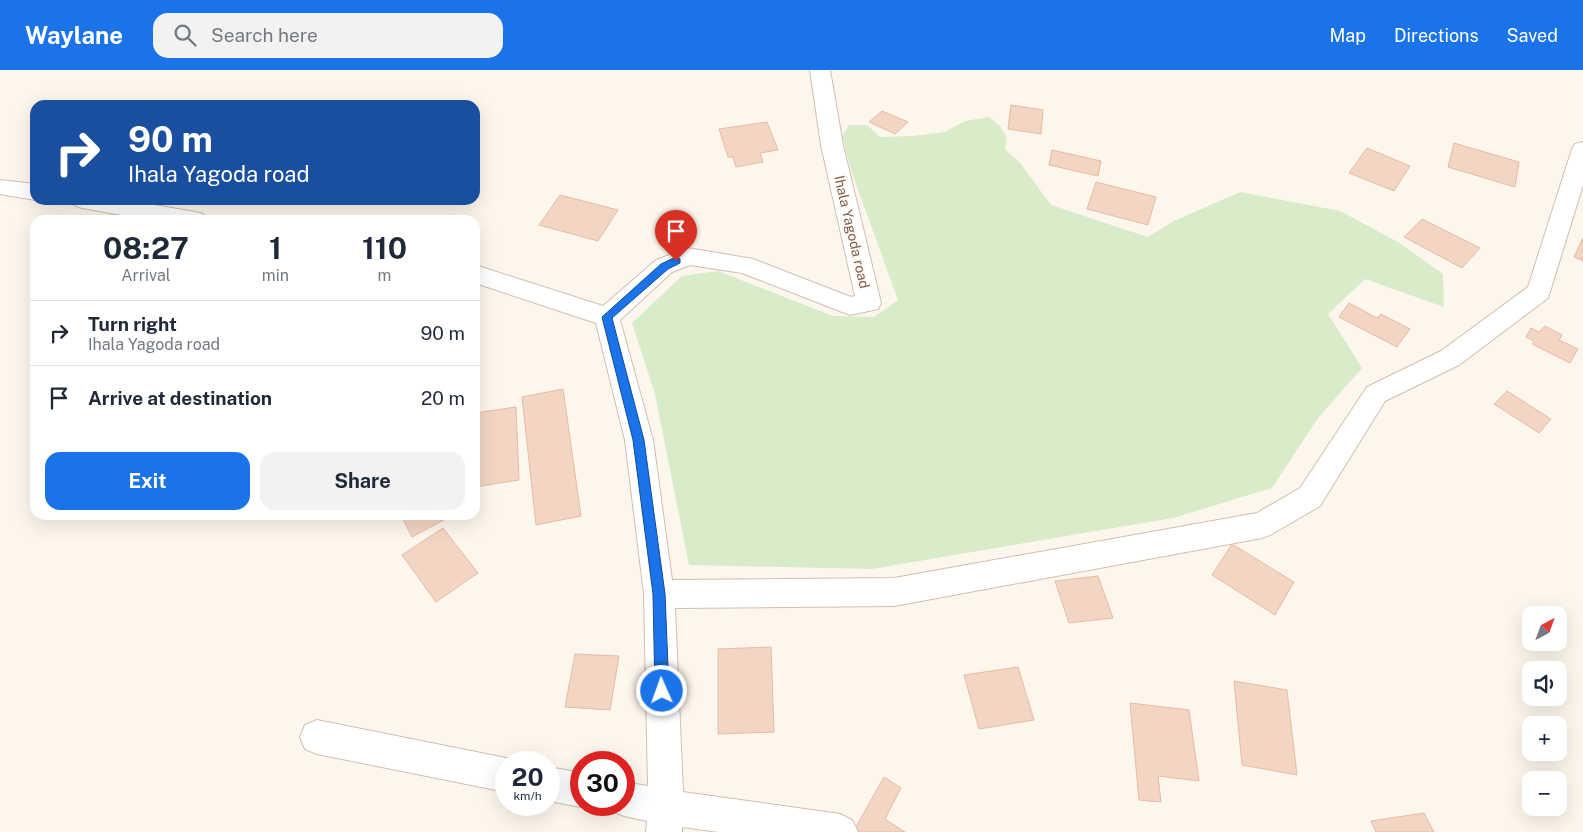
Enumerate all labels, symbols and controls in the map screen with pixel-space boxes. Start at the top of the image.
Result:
search box [153,13,503,58]
text: Waylane [25,21,123,49]
icon: search [171,21,199,49]
text: Search here [211,24,318,46]
text: Map [1329,25,1366,46]
text: Directions [1394,25,1479,46]
text: Saved [1507,25,1558,46]
text: 90 m [128,119,213,160]
icon: right [45,120,110,185]
text: Ihala Yagoda road [128,161,310,187]
street label: Ihala Yagoda road [831,174,873,290]
pin [655,210,697,261]
icon: arrive [662,217,690,245]
text: 08:27 [103,230,189,266]
text: 1 [269,230,282,266]
text: 110 [362,230,407,266]
text: Arrival [121,266,171,285]
text: min [262,266,289,285]
text: m [378,266,391,285]
text: Turn right [88,313,177,335]
icon: right [45,319,73,347]
text: 90 m [421,322,465,344]
text: Ihala Yagoda road [88,335,220,354]
icon: arrive [45,384,73,412]
text: Arrive at destination [88,387,272,409]
text: 20 m [421,387,465,409]
button: Exit [45,452,250,510]
button: Share [260,452,465,510]
north arrow [1522,606,1568,651]
map controls [1522,606,1567,816]
button: sound [1522,661,1567,706]
position arrow [635,664,687,716]
button: + [1522,716,1567,761]
speed limit sign: 30 [570,751,635,816]
text: 20 [512,762,544,792]
button: − [1522,771,1567,816]
text: km/h [513,789,542,803]

